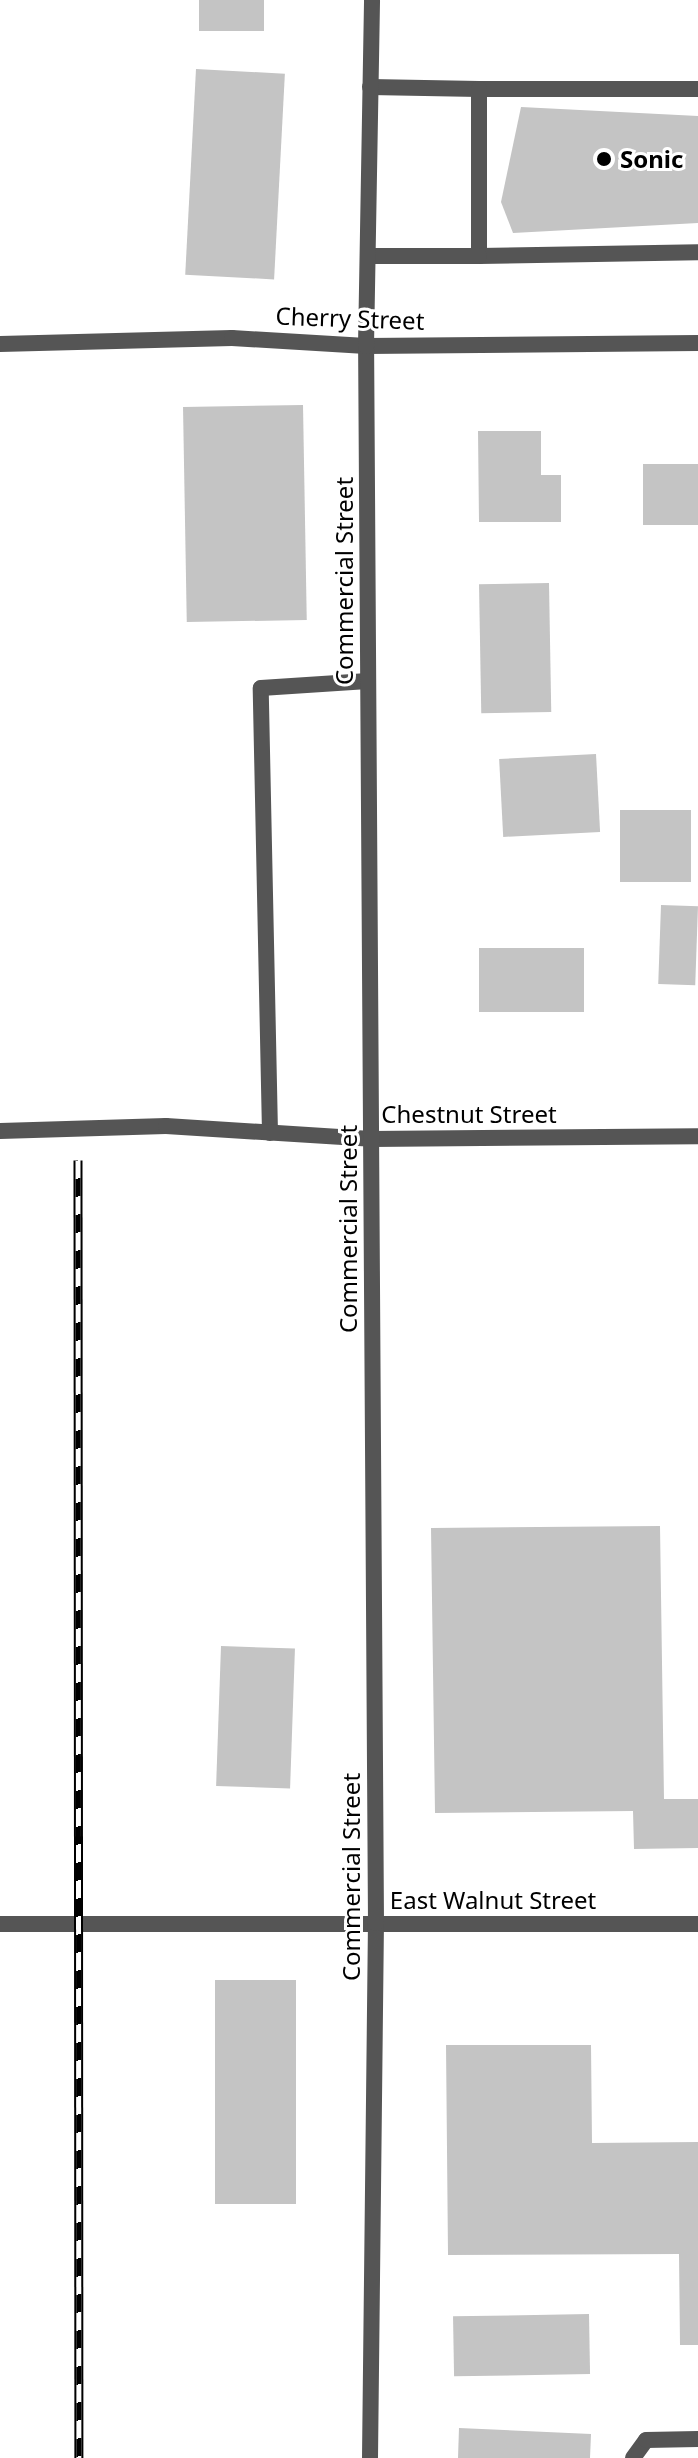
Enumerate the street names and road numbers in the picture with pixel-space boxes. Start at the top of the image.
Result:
street label: Cherry Street [275,301,425,335]
street label: Commercial Street [330,477,358,685]
street label: Chestnut Street [381,1100,557,1128]
street label: Commercial Street [334,1125,362,1333]
street label: Commercial Street [337,1773,365,1981]
street label: East Walnut Street [390,1886,596,1914]

